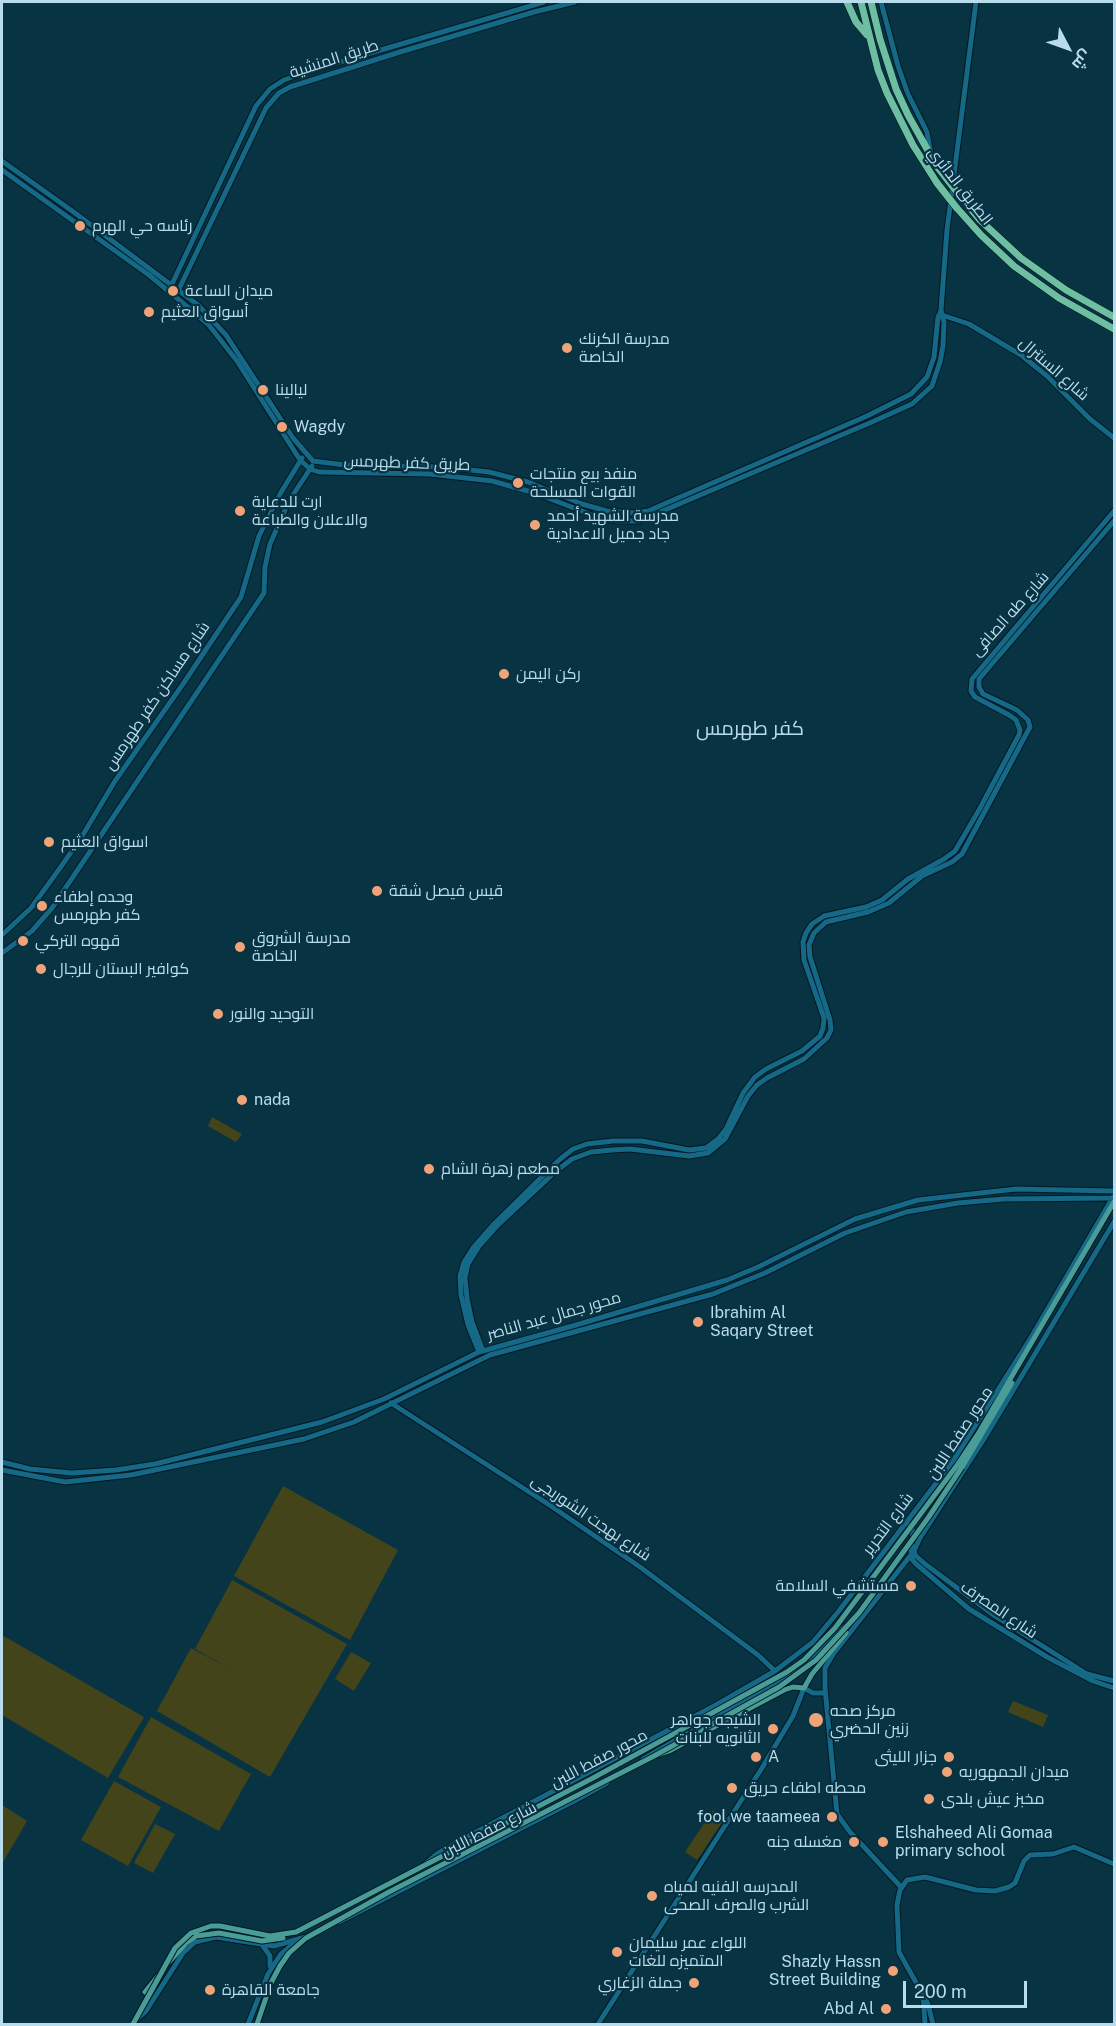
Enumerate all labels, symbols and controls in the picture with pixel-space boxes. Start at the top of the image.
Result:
north arrow [1038,18,1098,78]
street label: طريق المنشية [287,36,381,82]
text: ش [1068,46,1096,74]
street label: الطريق الدائري [923,143,997,229]
place label: رئاسه حي الهرم [92,216,193,236]
marker: رئاسه حي الهرم [73,219,87,233]
place label: ميدان الساعة [185,281,273,301]
marker: ميدان الساعة [166,284,180,298]
place label: أسواق العثيم [161,302,249,322]
marker: أسواق العثيم [142,305,156,319]
place label: مدرسة الكرنك الخاصة [579,329,670,367]
street label: شارع السنترال [1015,333,1093,405]
marker: مدرسة الكرنك الخاصة [560,341,574,355]
place label: ليالينا [275,380,307,400]
marker: ليالينا [256,383,270,397]
place label: Wagdy [294,417,345,437]
marker: Wagdy [275,420,289,434]
street label: طريق كفر طهرمس [343,451,471,475]
place label: منفذ بيع منتجات القوات المسلحة [530,464,637,502]
marker: منفذ بيع منتجات القوات المسلحة [511,476,525,490]
place label: ارت للدعاية والاعلان والطباعة [252,492,368,530]
marker: ارت للدعاية والاعلان والطباعة [233,504,247,518]
place label: مدرسة الشهيد أحمد جاد جميل الاعدادية [547,506,679,544]
marker: مدرسة الشهيد أحمد جاد جميل الاعدادية [528,518,542,532]
street label: شارع طه الصافى [967,568,1053,660]
street label: شارع مساكن كفر طهرمس [100,618,214,774]
place label: ركن اليمن [516,664,581,684]
marker: ركن اليمن [497,667,511,681]
district label: كفر طهرمس [696,717,804,741]
place label: اسواق العثيم [61,832,149,852]
marker: اسواق العثيم [42,835,56,849]
place label: قيس فيصل شقة [389,881,503,901]
marker: قيس فيصل شقة [370,884,384,898]
place label: وحده إطفاء كفر طهرمس [54,887,140,925]
marker: وحده إطفاء كفر طهرمس [35,899,49,913]
place label: مدرسة الشروق الخاصة [252,928,351,966]
place label: قهوه التركي [35,931,120,951]
marker: قهوه التركي [16,934,30,948]
marker: مدرسة الشروق الخاصة [233,940,247,954]
place label: كوافير البستان للرجال [53,959,189,979]
marker: كوافير البستان للرجال [34,962,48,976]
place label: التوحيد والنور [230,1004,314,1024]
marker: التوحيد والنور [211,1007,225,1021]
place label: nada [254,1090,290,1110]
marker: nada [235,1093,249,1107]
place label: مطعم زهرة الشام [441,1159,560,1179]
marker: مطعم زهرة الشام [422,1162,436,1176]
street label: محور جمال عبد الناصر [485,1288,623,1344]
place label: Ibrahim Al Saqary Street [710,1303,814,1341]
marker: Ibrahim Al Saqary Street [691,1315,705,1329]
street label: محور صفط اللبن [923,1383,997,1483]
street label: شارع بهجت الشوربجى [527,1471,655,1565]
street label: شارع التحرير [858,1489,918,1559]
place label: مستشفي السلامة [776,1576,899,1596]
street label: شارع المصرف [957,1577,1041,1643]
marker: مستشفي السلامة [904,1579,918,1593]
place label: مركز صحه زنين الحضري [830,1701,909,1739]
place label: الشيجه جواهر الثانويه للبنات [671,1710,761,1748]
marker: مركز صحه زنين الحضري [807,1711,825,1729]
marker: الشيجه جواهر الثانويه للبنات [766,1722,780,1736]
street label: محور صفط اللبن [547,1725,651,1793]
place label: A [768,1747,779,1767]
place label: جزار الليثى [875,1747,937,1767]
marker: A [749,1750,763,1764]
marker: جزار الليثى [942,1750,956,1764]
place label: ميدان الجمهوريه [959,1762,1069,1782]
marker: ميدان الجمهوريه [940,1765,954,1779]
place label: محطه اطفاء حريق [744,1778,866,1798]
marker: محطه اطفاء حريق [725,1781,739,1795]
place label: مخبز عيش بلدى [941,1789,1044,1809]
marker: مخبز عيش بلدى [922,1792,936,1806]
street label: شارع صفط اللبن [438,1798,540,1862]
place label: fool we taameea [697,1807,820,1827]
marker: fool we taameea [825,1810,839,1824]
place label: Elshaheed Ali Gomaa primary school [895,1823,1052,1861]
place label: مغسله جنه [767,1832,842,1852]
marker: مغسله جنه [847,1835,861,1849]
marker: Elshaheed Ali Gomaa primary school [876,1835,890,1849]
place label: المدرسه الفنيه لمياه الشرب والصرف الصحى [664,1877,809,1915]
marker: المدرسه الفنيه لمياه الشرب والصرف الصحى [645,1889,659,1903]
place label: اللواء عمر سليمان المتميزه للغات [629,1933,747,1971]
marker: اللواء عمر سليمان المتميزه للغات [610,1945,624,1959]
place label: Shazly Hassn Street Building [769,1952,881,1990]
marker: Shazly Hassn Street Building [886,1964,900,1978]
scale bar [906,1969,1030,2007]
place label: جملة الزغاري [598,1973,682,1993]
marker: جملة الزغاري [687,1976,701,1990]
place label: جامعة القاهرة [222,1980,320,2000]
text: 200 m [914,1981,967,2002]
marker: جامعة القاهرة [203,1983,217,1997]
place label: Abd Al [823,1999,874,2019]
marker: Abd Al [879,2002,893,2016]

